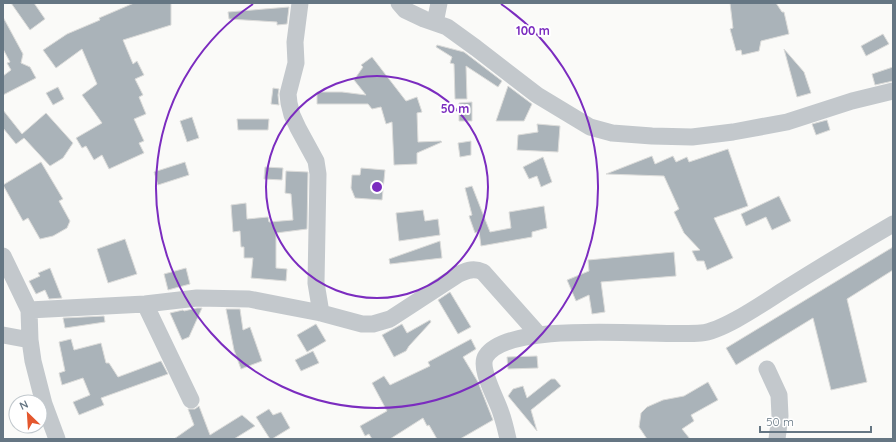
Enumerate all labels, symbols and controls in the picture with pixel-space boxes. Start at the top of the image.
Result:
text: 100 m [516,23,550,38]
text: 50 m [441,101,469,116]
centre of rings [370,180,384,194]
north arrow [8,394,48,434]
text: N [17,397,30,413]
scale bar [760,408,871,434]
text: 50 m [766,414,794,429]

